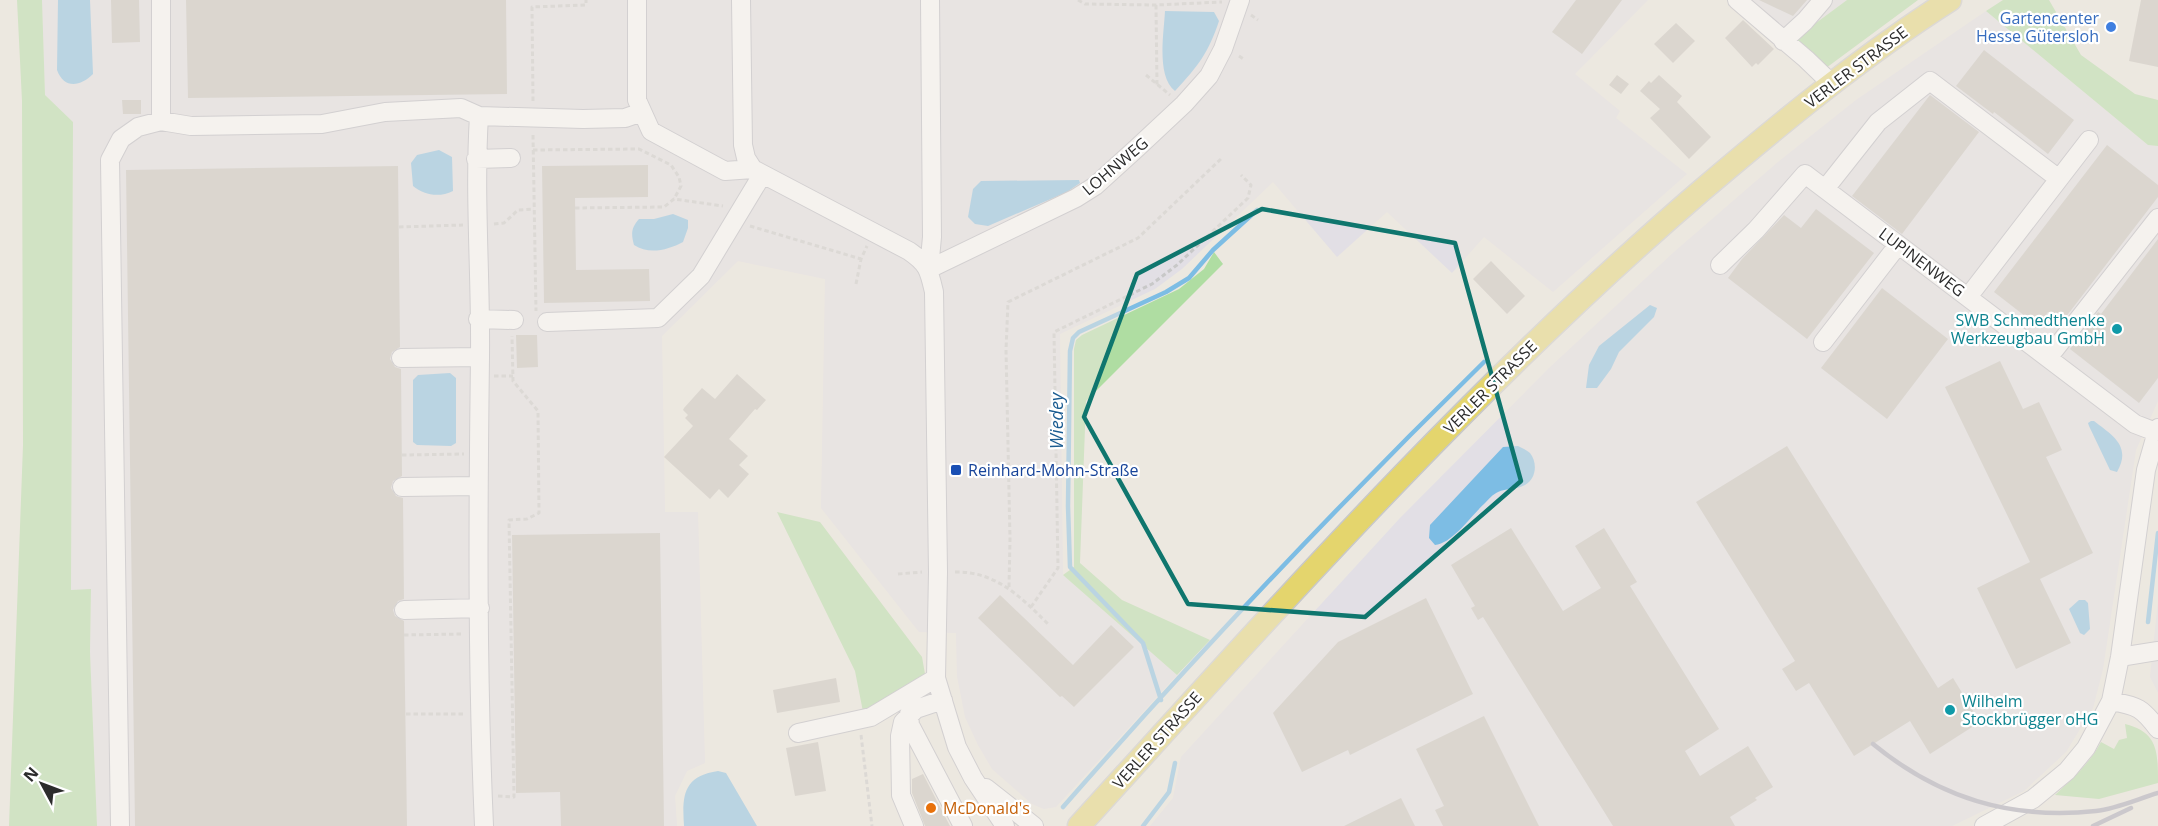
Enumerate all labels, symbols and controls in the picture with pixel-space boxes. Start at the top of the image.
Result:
place label: Gartencenter Hesse Gütersloh [1976,7,2099,47]
marker: Gartencenter Hesse Gütersloh [2104,20,2118,34]
street label: VERLER STRASSE [1800,21,1912,113]
street label: LOHNWEG [1077,132,1153,200]
street label: LUPINENWEG [1874,222,1970,302]
place label: SWB Schmedthenke Werkzeugbau GmbH [1951,309,2105,349]
marker: SWB Schmedthenke Werkzeugbau GmbH [2110,322,2124,336]
street label: VERLER STRASSE [1439,336,1541,438]
water label: Wiedey [1044,391,1068,449]
place label: Reinhard-Mohn-Straße [968,459,1139,481]
marker: Reinhard-Mohn-Straße [949,463,963,477]
street label: VERLER STRASSE [1107,687,1207,793]
place label: Wilhelm Stockbrügger oHG [1962,690,2098,730]
marker: Wilhelm Stockbrügger oHG [1943,703,1957,717]
north arrow [12,754,72,814]
text: N [18,762,43,786]
place label: McDonald's [943,797,1030,819]
marker: McDonald's [924,801,938,815]

